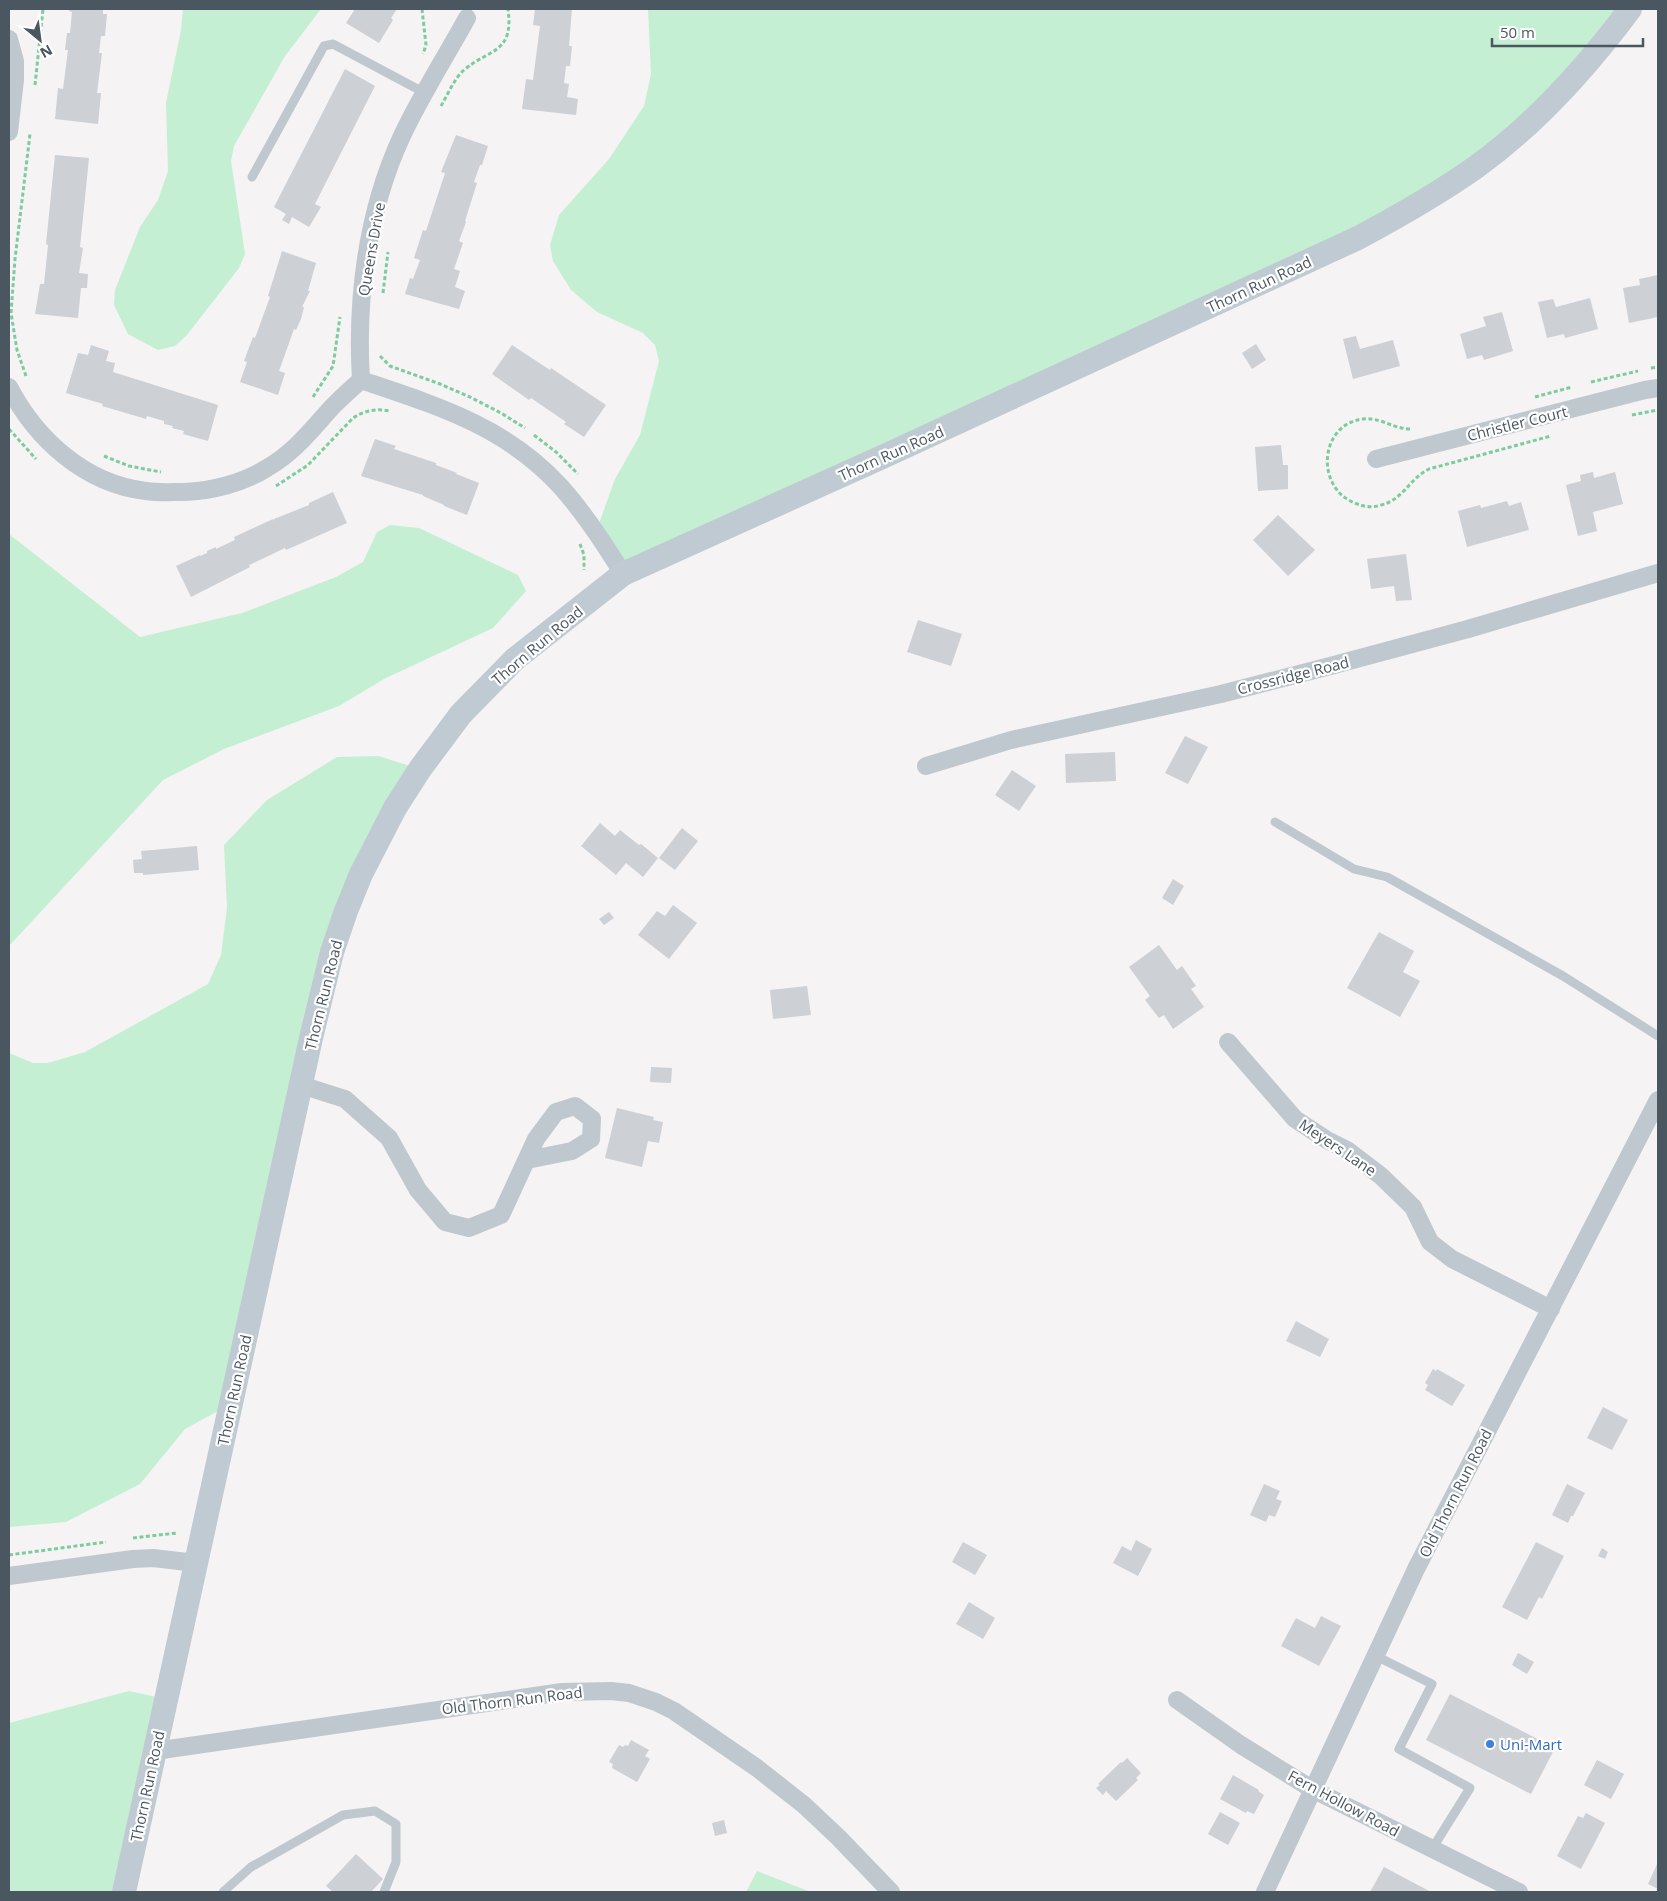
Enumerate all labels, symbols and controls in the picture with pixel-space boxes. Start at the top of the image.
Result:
north arrow [15,15,65,65]
scale bar [1492,15,1643,47]
text: 50 m [1500,22,1535,42]
text: N [37,41,56,63]
street label: Queens Drive [353,201,389,297]
street label: Thorn Run Road [1204,251,1314,317]
street label: Christler Court [1465,401,1569,445]
street label: Thorn Run Road [835,421,947,485]
street label: Thorn Run Road [487,601,587,689]
street label: Crossridge Road [1235,651,1351,699]
street label: Thorn Run Road [300,938,346,1052]
street label: Meyers Lane [1296,1114,1380,1180]
street label: Thorn Run Road [212,1333,256,1447]
street label: Old Thorn Run Road [1414,1425,1496,1561]
street label: Old Thorn Run Road [441,1681,583,1719]
street label: Thorn Run Road [125,1729,169,1843]
place label: Uni-Mart [1500,1734,1562,1754]
marker: Uni-Mart [1484,1738,1496,1750]
street label: Fern Hollow Road [1285,1765,1403,1841]

